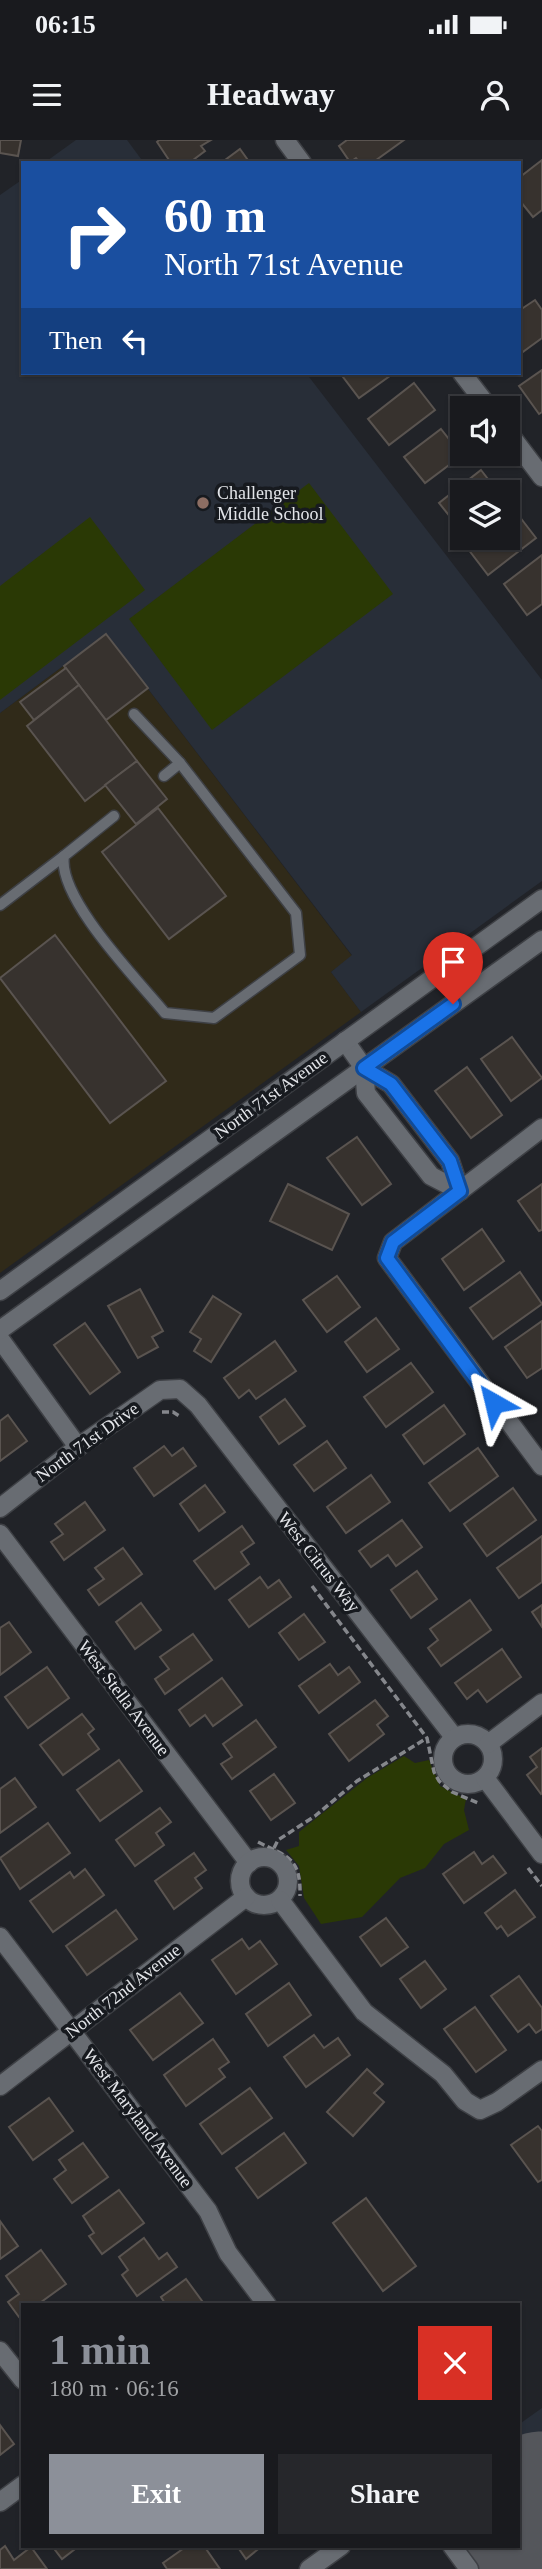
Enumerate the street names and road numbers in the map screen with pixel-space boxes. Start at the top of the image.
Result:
street label: North 71st Avenue [211,1047,331,1143]
street label: North 71st Drive [32,1398,142,1486]
street label: West Citrus Way [274,1508,364,1616]
street label: West Stella Avenue [74,1636,174,1760]
street label: North 72nd Avenue [61,1940,185,2042]
street label: West Maryland Avenue [79,2045,197,2191]

